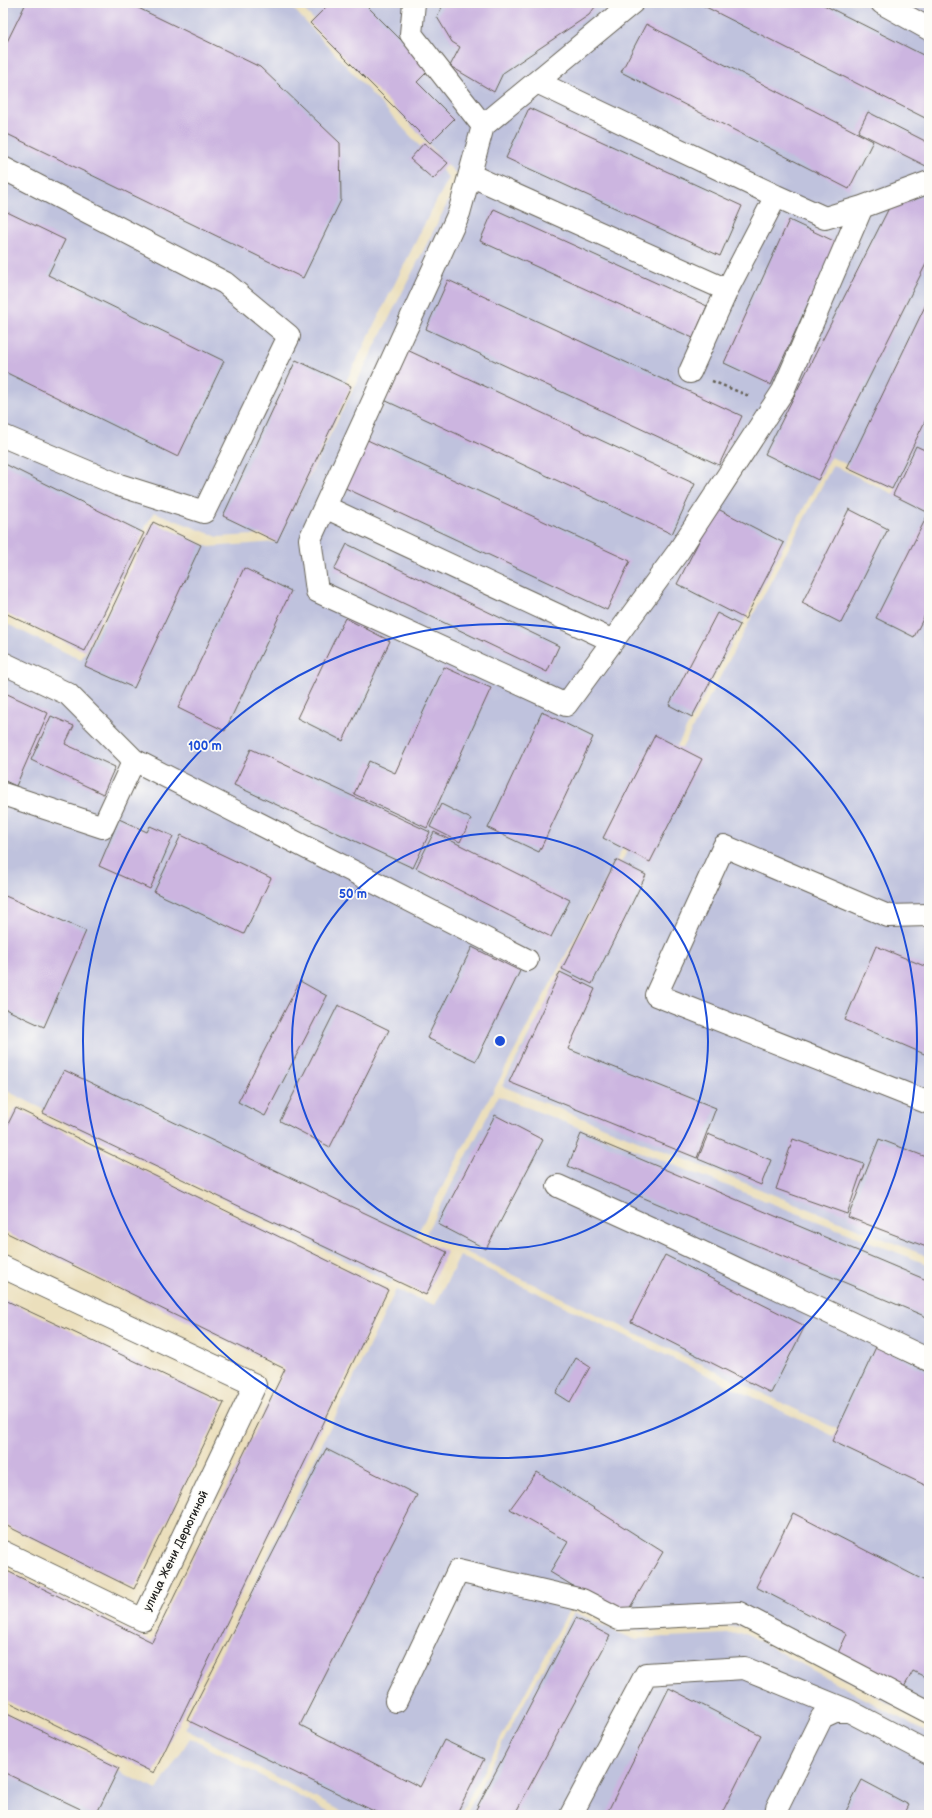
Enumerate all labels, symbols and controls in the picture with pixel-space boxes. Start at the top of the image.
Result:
text: 100 m [188,739,222,754]
text: 50 m [339,887,367,902]
centre of rings [493,1034,507,1048]
street label: улица Жени Дерюгиной [140,1488,212,1614]

